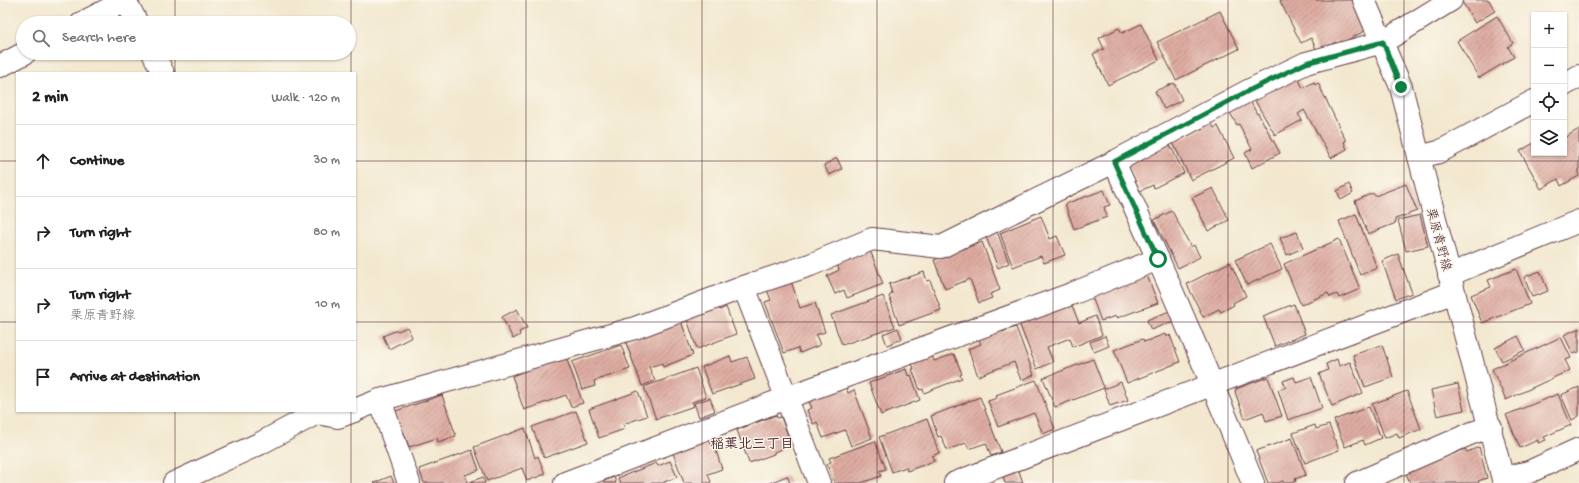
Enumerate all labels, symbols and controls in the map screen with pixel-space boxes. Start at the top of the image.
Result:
map controls [1531,12,1567,156]
button: + [1531,12,1567,48]
search box [16,16,356,60]
icon: search [30,27,52,49]
text: Search here [62,29,136,47]
button: − [1531,48,1567,84]
route end [1392,78,1410,96]
button: locate [1531,84,1567,120]
text: 2 min [32,88,68,108]
text: Walk · 120 m [272,91,340,106]
button: layers [1531,120,1567,156]
icon: ahead [32,150,54,172]
text: Continue [70,152,124,170]
text: 30 m [314,153,340,168]
street label: 栗原青野線 [1422,206,1454,274]
icon: right [32,222,54,244]
text: Turn right [70,224,130,242]
text: 80 m [313,225,340,240]
route start [1149,250,1167,268]
text: Turn right [70,286,130,304]
icon: right [32,294,54,316]
text: 10 m [315,297,340,312]
text: 栗原青野線 [70,309,135,324]
icon: arrive [32,366,54,388]
text: Arrive at destination [70,368,200,386]
district label: 稲葉北三丁目 [710,437,794,454]

